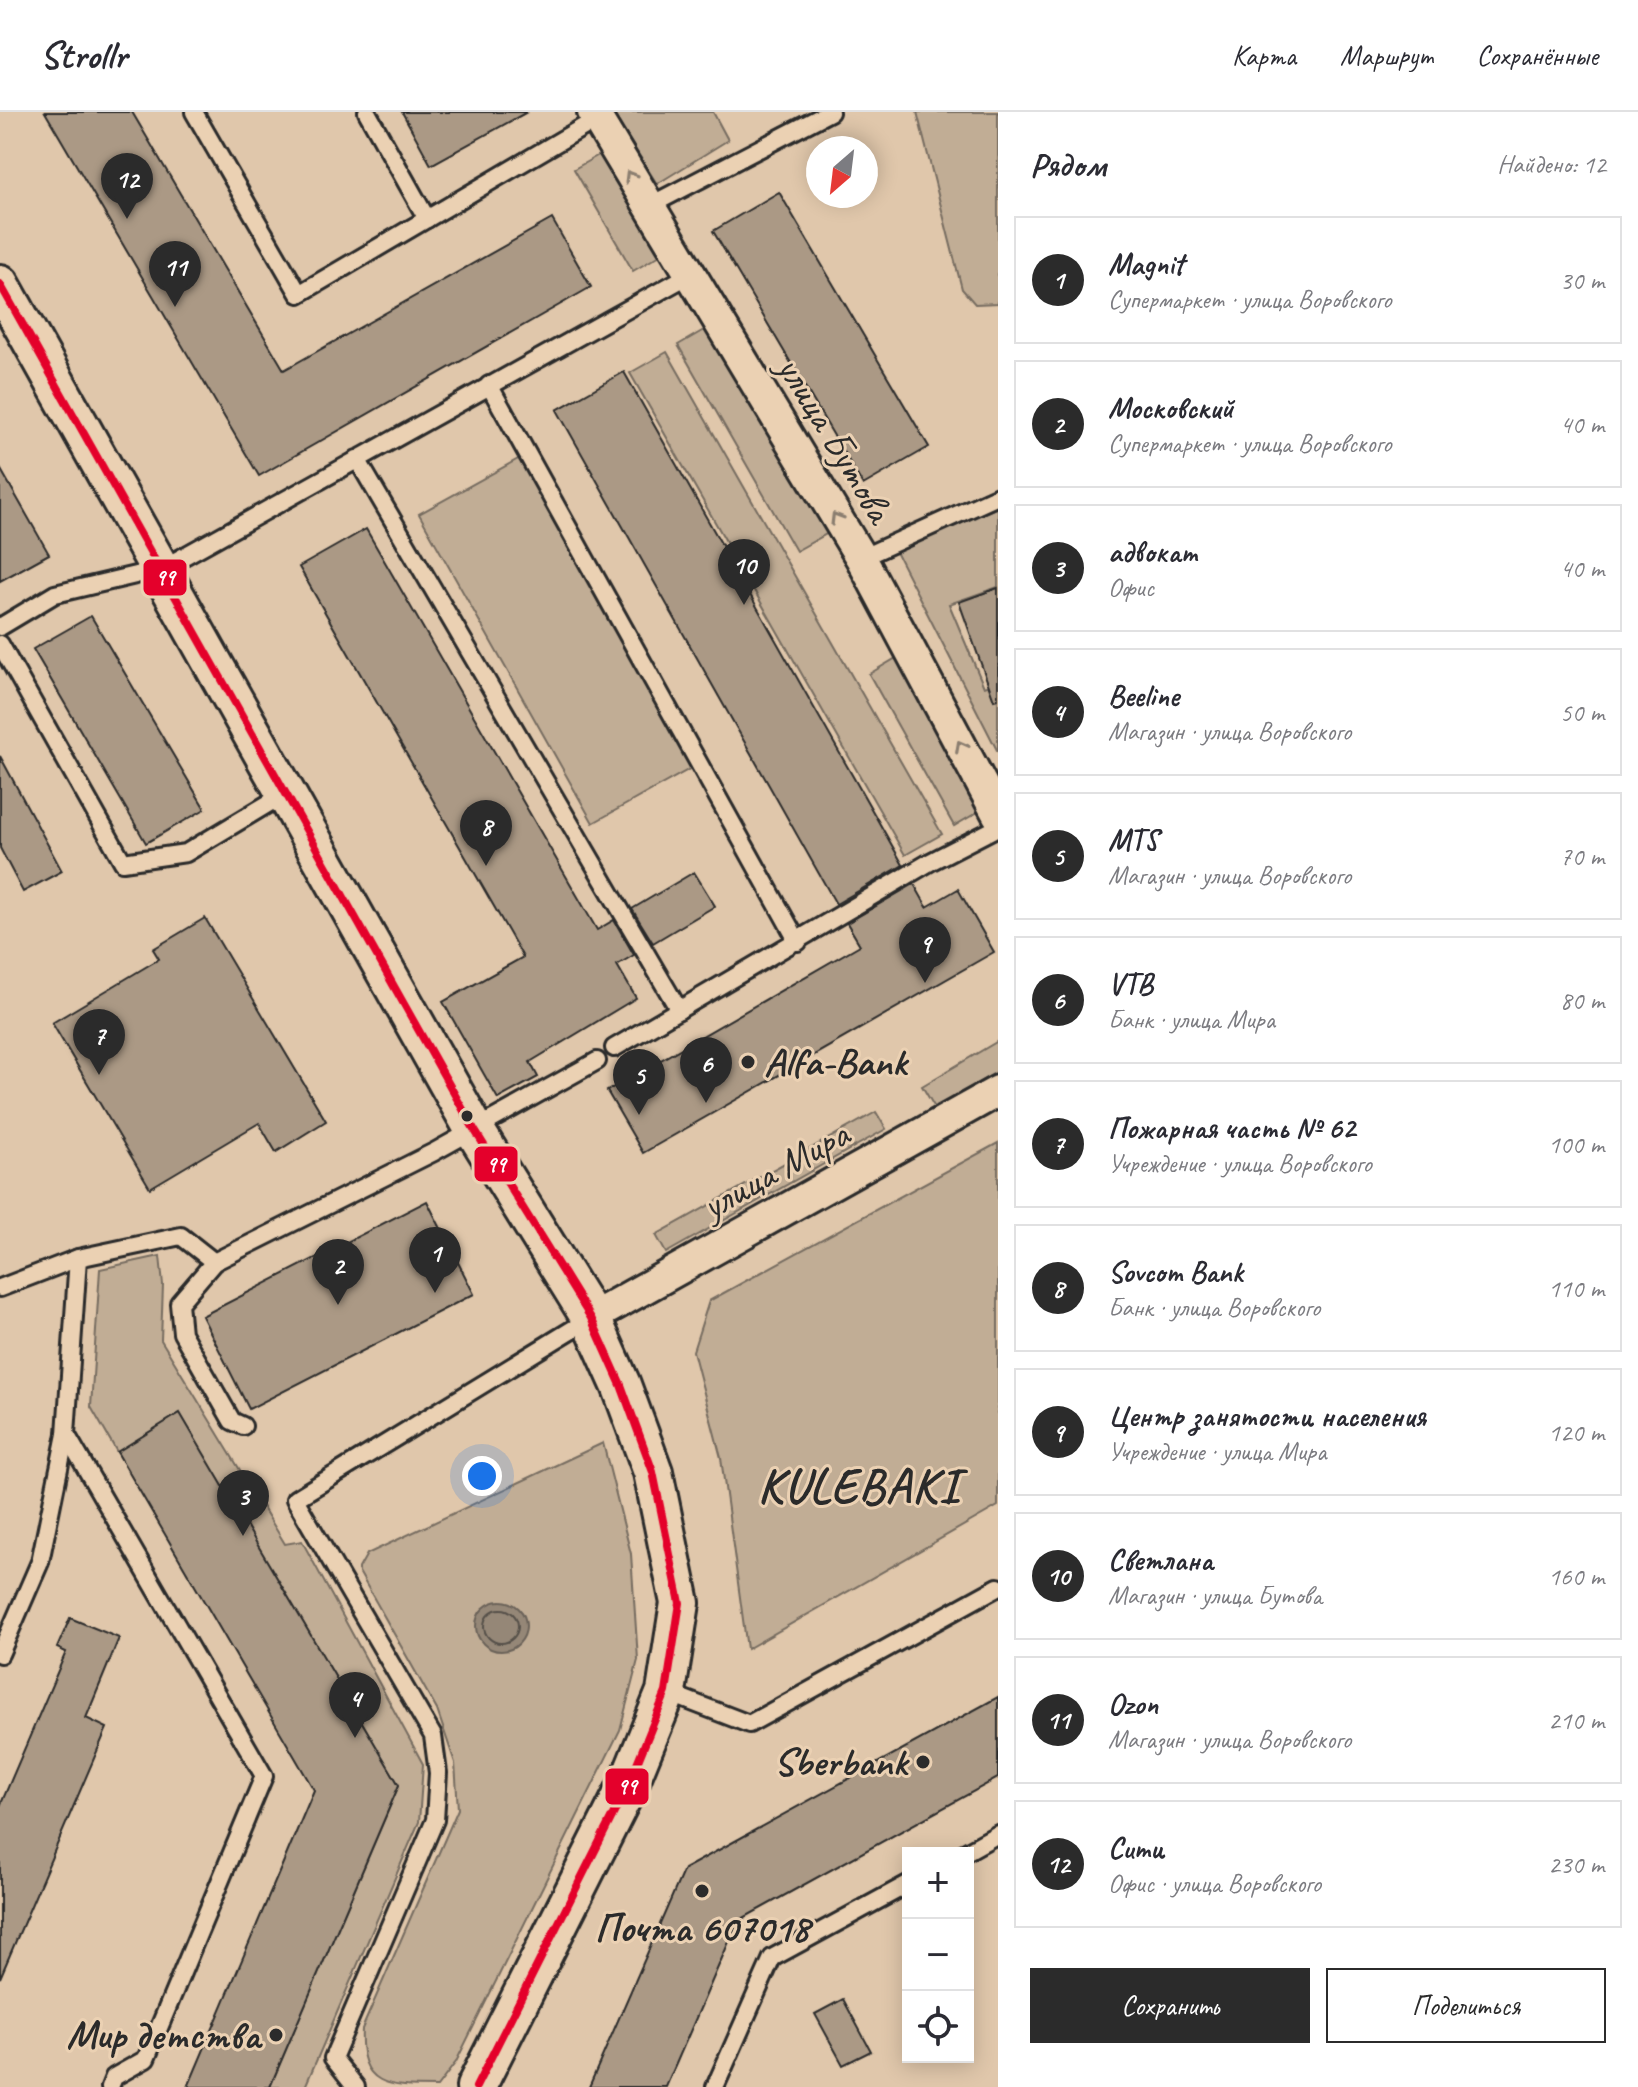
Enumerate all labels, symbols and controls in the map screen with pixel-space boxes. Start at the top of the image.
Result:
text: Strollr [40,32,127,79]
text: Карта [1232,38,1296,73]
text: Маршрут [1340,38,1432,73]
text: Сохранённые [1476,38,1598,73]
north arrow [806,136,878,208]
text: Рядом [1030,143,1106,186]
text: Найдено: 12 [1497,148,1606,181]
pin: 12 [101,153,153,219]
one-way arrow [625,170,640,184]
pin: 11 [149,241,201,307]
text: Magnit [1108,245,1184,283]
text: 1 [1052,264,1064,297]
text: 30 m [1560,264,1604,297]
text: Супермаркет · улица Воровского [1108,283,1391,316]
street label: улица Бутова [765,345,906,534]
text: Московский [1108,389,1233,427]
text: 2 [1052,408,1064,441]
text: 40 m [1560,408,1604,441]
text: Супермаркет · улица Воровского [1108,427,1391,460]
one-way arrow [831,512,846,527]
text: адвокат [1108,533,1197,571]
pin: 10 [718,539,770,605]
text: 3 [1052,552,1064,585]
text: 40 m [1560,552,1604,585]
line badge: 99 [142,558,188,597]
text: 99 [155,564,177,592]
text: Офис [1108,571,1154,604]
text: Beeline [1108,677,1179,715]
text: 4 [1052,696,1064,729]
text: 50 m [1560,696,1604,729]
text: Магазин · улица Воровского [1108,715,1351,748]
one-way arrow [956,740,971,755]
pin: 8 [460,800,512,866]
text: MTS [1108,821,1158,859]
text: 5 [1052,840,1064,873]
text: 70 m [1560,840,1604,873]
text: Магазин · улица Воровского [1108,859,1351,892]
pin: 9 [899,917,951,983]
text: VTB [1108,965,1153,1003]
text: 6 [1052,984,1064,1017]
text: 80 m [1560,984,1604,1017]
text: Банк · улица Мира [1108,1003,1275,1036]
pin: 7 [73,1009,125,1075]
pin: 6 [680,1037,732,1103]
place label: Alfa-Bank [764,1037,910,1087]
pin: 5 [613,1049,665,1115]
marker: Alfa-Bank [739,1053,757,1071]
unlabelled marker [459,1108,475,1124]
street label: улица Мира [691,1108,860,1232]
text: Пожарная часть № 62 [1108,1109,1355,1147]
text: 7 [1052,1128,1064,1161]
text: 100 m [1548,1128,1604,1161]
line badge: 99 [473,1145,519,1183]
text: Учреждение · улица Воровского [1108,1147,1372,1180]
text: 99 [486,1151,508,1179]
pin: 1 [409,1227,461,1293]
pin: 2 [312,1239,364,1305]
text: Sovcom Bank [1108,1253,1243,1291]
text: 8 [1052,1272,1064,1305]
text: 110 m [1548,1272,1604,1305]
text: Банк · улица Воровского [1108,1291,1320,1324]
text: Центр занятости населения [1108,1397,1426,1435]
text: 9 [1052,1416,1064,1449]
text: 120 m [1548,1416,1604,1449]
text: Учреждение · улица Мира [1108,1435,1326,1468]
your location [462,1456,502,1496]
district label: KULEBAKI [758,1456,969,1516]
pin: 3 [217,1470,269,1536]
text: Светлана [1108,1541,1213,1579]
text: 10 [1046,1560,1070,1593]
text: 160 m [1548,1560,1604,1593]
text: Магазин · улица Бутова [1108,1579,1322,1612]
pin: 4 [329,1672,381,1738]
text: Ozon [1108,1685,1158,1723]
text: 11 [1046,1704,1070,1737]
text: 210 m [1548,1704,1604,1737]
text: Магазин · улица Воровского [1108,1723,1351,1756]
place label: Sberbank [774,1737,910,1787]
marker: Sberbank [914,1753,932,1771]
line badge: 99 [604,1767,650,1806]
text: 99 [617,1773,639,1801]
text: Сити [1108,1829,1164,1867]
map controls [902,1847,974,2063]
button: + [902,1847,974,1919]
text: 12 [1046,1848,1070,1881]
text: 230 m [1548,1848,1604,1881]
text: Офис · улица Воровского [1108,1867,1321,1900]
marker: Почта 607018 [693,1882,711,1900]
place label: Почта 607018 [595,1903,814,1953]
button: − [902,1919,974,1991]
button: Сохранить [1030,1968,1310,2043]
button: Поделиться [1326,1968,1606,2043]
button: locate [902,1991,974,2063]
place label: Мир детства [67,2010,263,2060]
marker: Мир детства [267,2026,285,2044]

